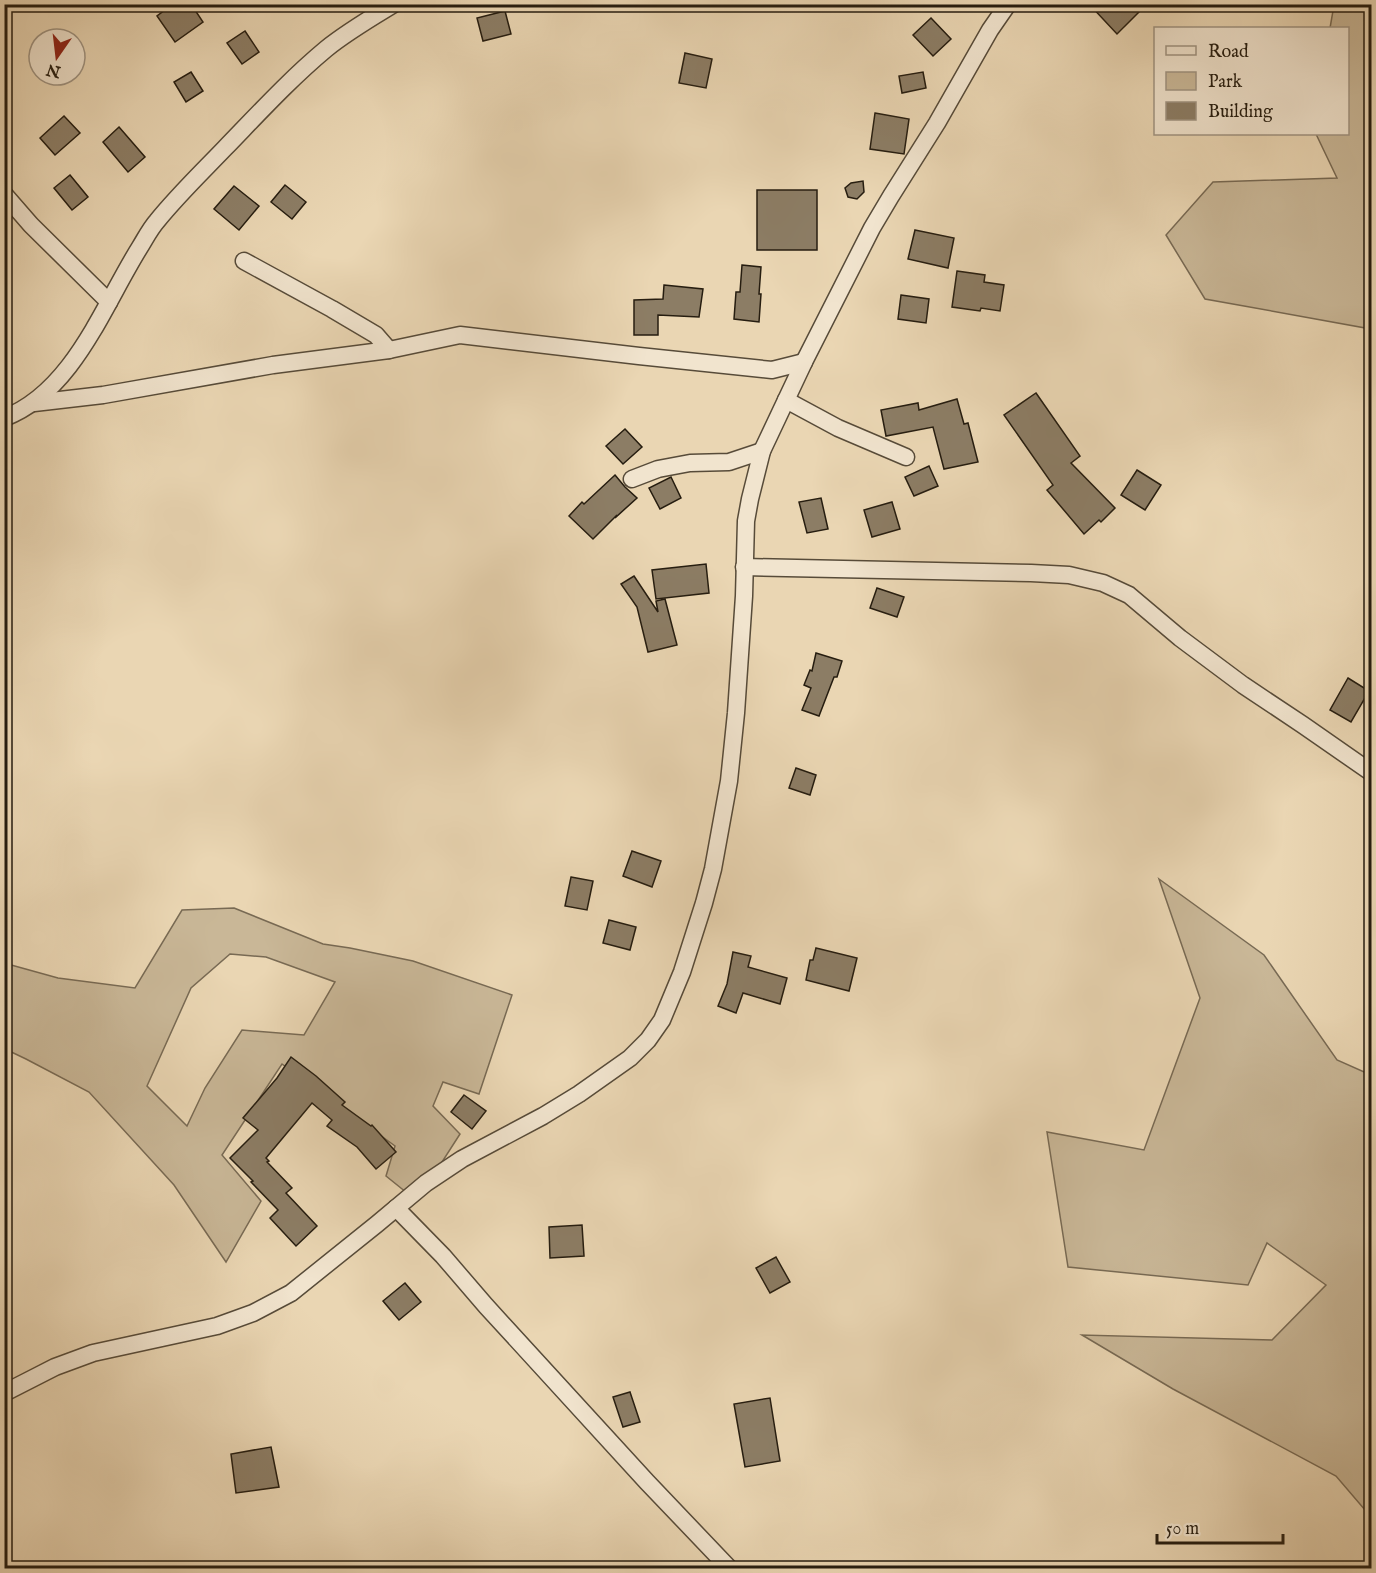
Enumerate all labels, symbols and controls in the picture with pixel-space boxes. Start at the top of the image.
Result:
north arrow [27,27,87,87]
legend [1154,27,1349,135]
text: Road [1208,41,1249,64]
text: N [45,58,64,81]
text: Park [1208,71,1243,94]
text: Building [1208,101,1273,124]
scale bar [1157,1507,1283,1545]
text: 50 m [1166,1518,1199,1541]

